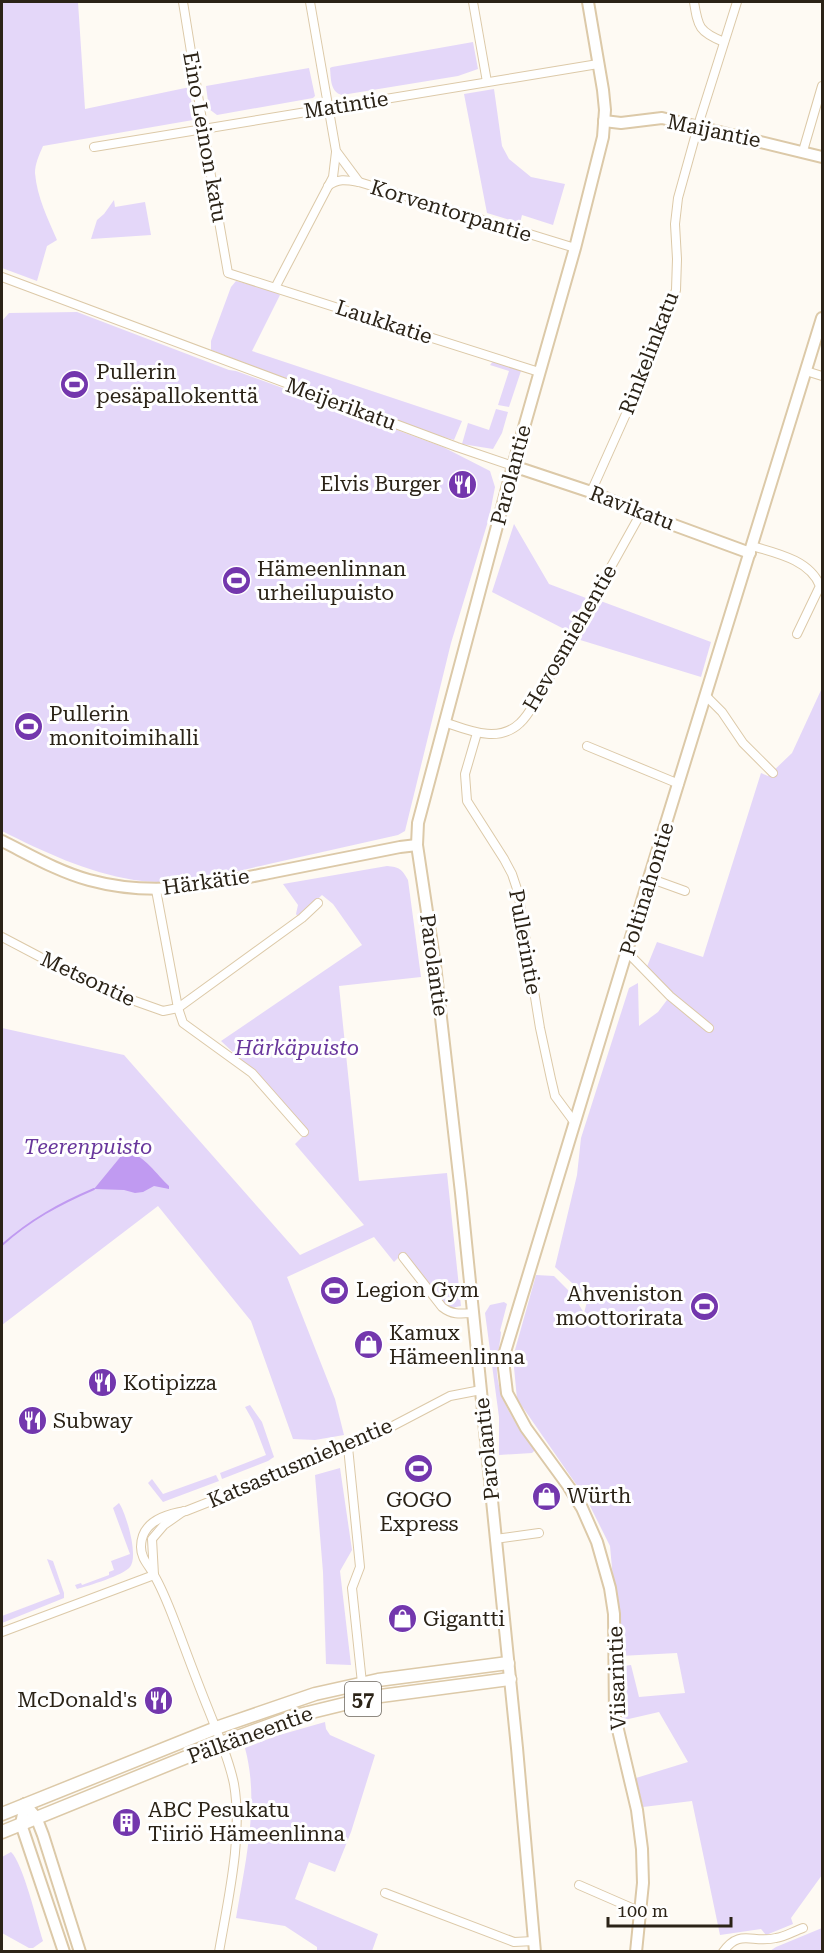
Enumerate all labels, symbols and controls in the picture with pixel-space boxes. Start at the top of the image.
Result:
street label: Eino Leinon katu [178,50,232,224]
street label: Matintie [302,86,390,124]
street label: Maijantie [665,109,763,153]
street label: Korventorpantie [367,175,535,247]
street label: Rinkelinkatu [615,288,683,418]
street label: Laukkatie [333,295,435,349]
place label: Pullerin pesäpallokenttä [96,360,259,408]
sports icon: Pullerin pesäpallokenttä [59,368,91,400]
street label: Meijerikatu [282,373,400,435]
street label: Parolantie [486,422,536,528]
restaurant icon: Elvis Burger [446,468,478,500]
place label: Elvis Burger [320,472,441,496]
street label: Ravikatu [586,481,678,535]
place label: Hämeenlinnan urheilupuisto [257,557,407,605]
street label: Hevosmiehentie [518,561,622,715]
sports icon: Hämeenlinnan urheilupuisto [220,565,252,597]
place label: Pullerin monitoimihalli [49,702,199,750]
sports icon: Pullerin monitoimihalli [12,710,44,742]
street label: Poltinahontie [615,820,679,958]
street label: Härkätie [161,864,251,900]
street label: Pullerintie [504,888,546,996]
street label: Parolantie [415,912,453,1018]
street label: Metsontie [37,947,139,1011]
park label: Härkäpuisto [234,1036,359,1060]
park label: Teerenpuisto [24,1135,152,1159]
sports icon: Legion Gym [319,1274,351,1306]
place label: Legion Gym [356,1278,479,1302]
place label: Ahveniston moottorirata [555,1282,684,1330]
sports icon: Ahveniston moottorirata [688,1290,720,1322]
place label: Kamux Hämeenlinna [389,1321,525,1369]
shop icon: Kamux Hämeenlinna [352,1329,384,1361]
restaurant icon: Kotipizza [86,1367,118,1399]
place label: Kotipizza [123,1371,218,1395]
street label: Parolantie [470,1396,504,1502]
restaurant icon: Subway [16,1405,48,1437]
place label: Subway [53,1409,133,1433]
street label: Katsastusmiehentie [204,1413,396,1513]
sports icon: GOGO Express [403,1453,435,1485]
shop icon: Würth [530,1480,562,1512]
place label: Würth [567,1484,632,1508]
place label: GOGO Express [379,1488,459,1536]
shop icon: Gigantti [386,1603,418,1635]
place label: Gigantti [423,1607,505,1631]
street label: Viisarintie [603,1625,631,1731]
road number: 57 [345,1682,381,1716]
restaurant icon: McDonald's [142,1684,174,1716]
place label: McDonald's [17,1688,137,1712]
street label: Pälkäneentie [184,1701,316,1769]
place label: ABC Pesukatu Tiiriö Hämeenlinna [148,1798,345,1846]
building icon: ABC Pesukatu Tiiriö Hämeenlinna [111,1806,143,1838]
scale bar [608,1890,731,1928]
text: 100 m [617,1900,668,1921]

